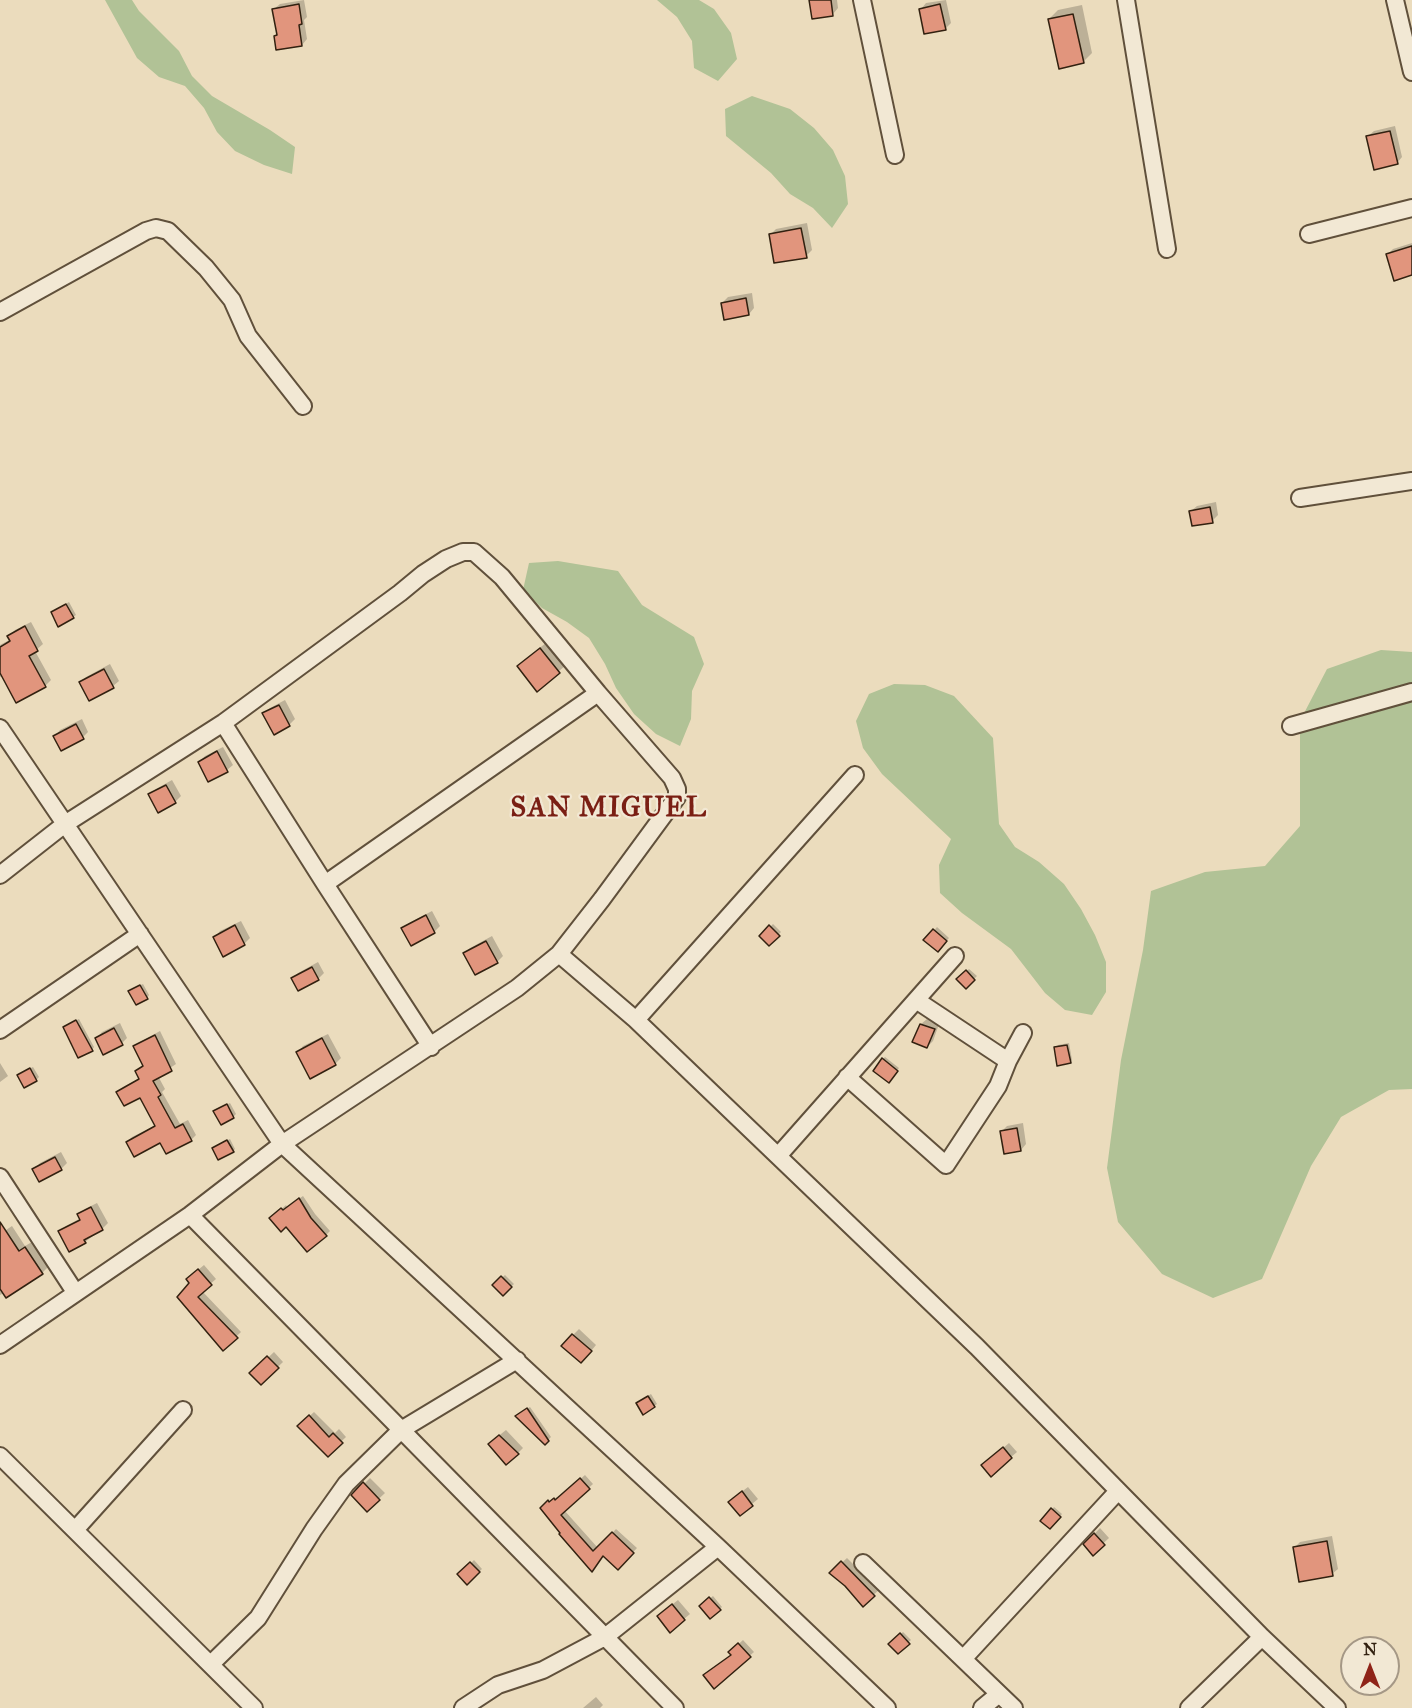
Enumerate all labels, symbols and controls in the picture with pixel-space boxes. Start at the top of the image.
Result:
district label: SAN MIGUEL [511,793,707,825]
north arrow [1340,1636,1400,1696]
text: N [1363,1640,1377,1659]

